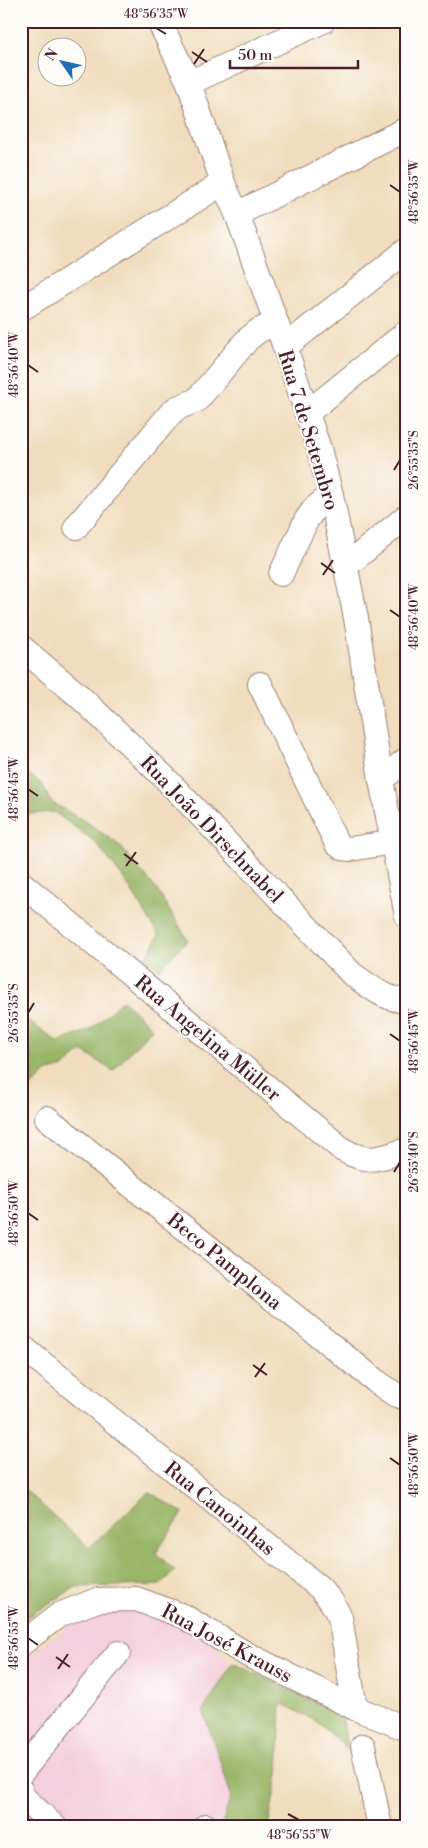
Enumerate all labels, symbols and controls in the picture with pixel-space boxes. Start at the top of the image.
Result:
text: 48°56'35"W [124,7,189,22]
north arrow [38,38,88,88]
scale bar [230,38,358,70]
text: N [41,46,63,65]
text: 50 m [238,46,272,65]
text: 48°56'35"W [407,159,422,224]
text: 48°56'40"W [7,331,22,398]
street label: Rua 7 de Setembro [271,347,344,514]
text: 26°55'35"S [407,430,422,490]
text: 48°56'40"W [407,583,422,650]
street label: Rua João Dirschnabel [134,751,288,909]
text: 48°56'45"W [7,755,22,821]
street label: Rua Angelina Müller [129,971,286,1108]
text: 26°55'35"S [7,983,22,1043]
text: 48°56'45"W [407,1007,422,1073]
text: 26°55'40"S [407,1131,422,1193]
text: 48°56'50"W [7,1179,22,1246]
street label: Beco Pamplona [161,1208,287,1317]
text: 48°56'50"W [407,1431,422,1498]
street label: Rua Canoinhas [158,1457,280,1562]
street label: Rua José Krauss [157,1599,296,1689]
text: 48°56'55"W [7,1605,22,1670]
text: 48°56'55"W [267,1828,332,1843]

